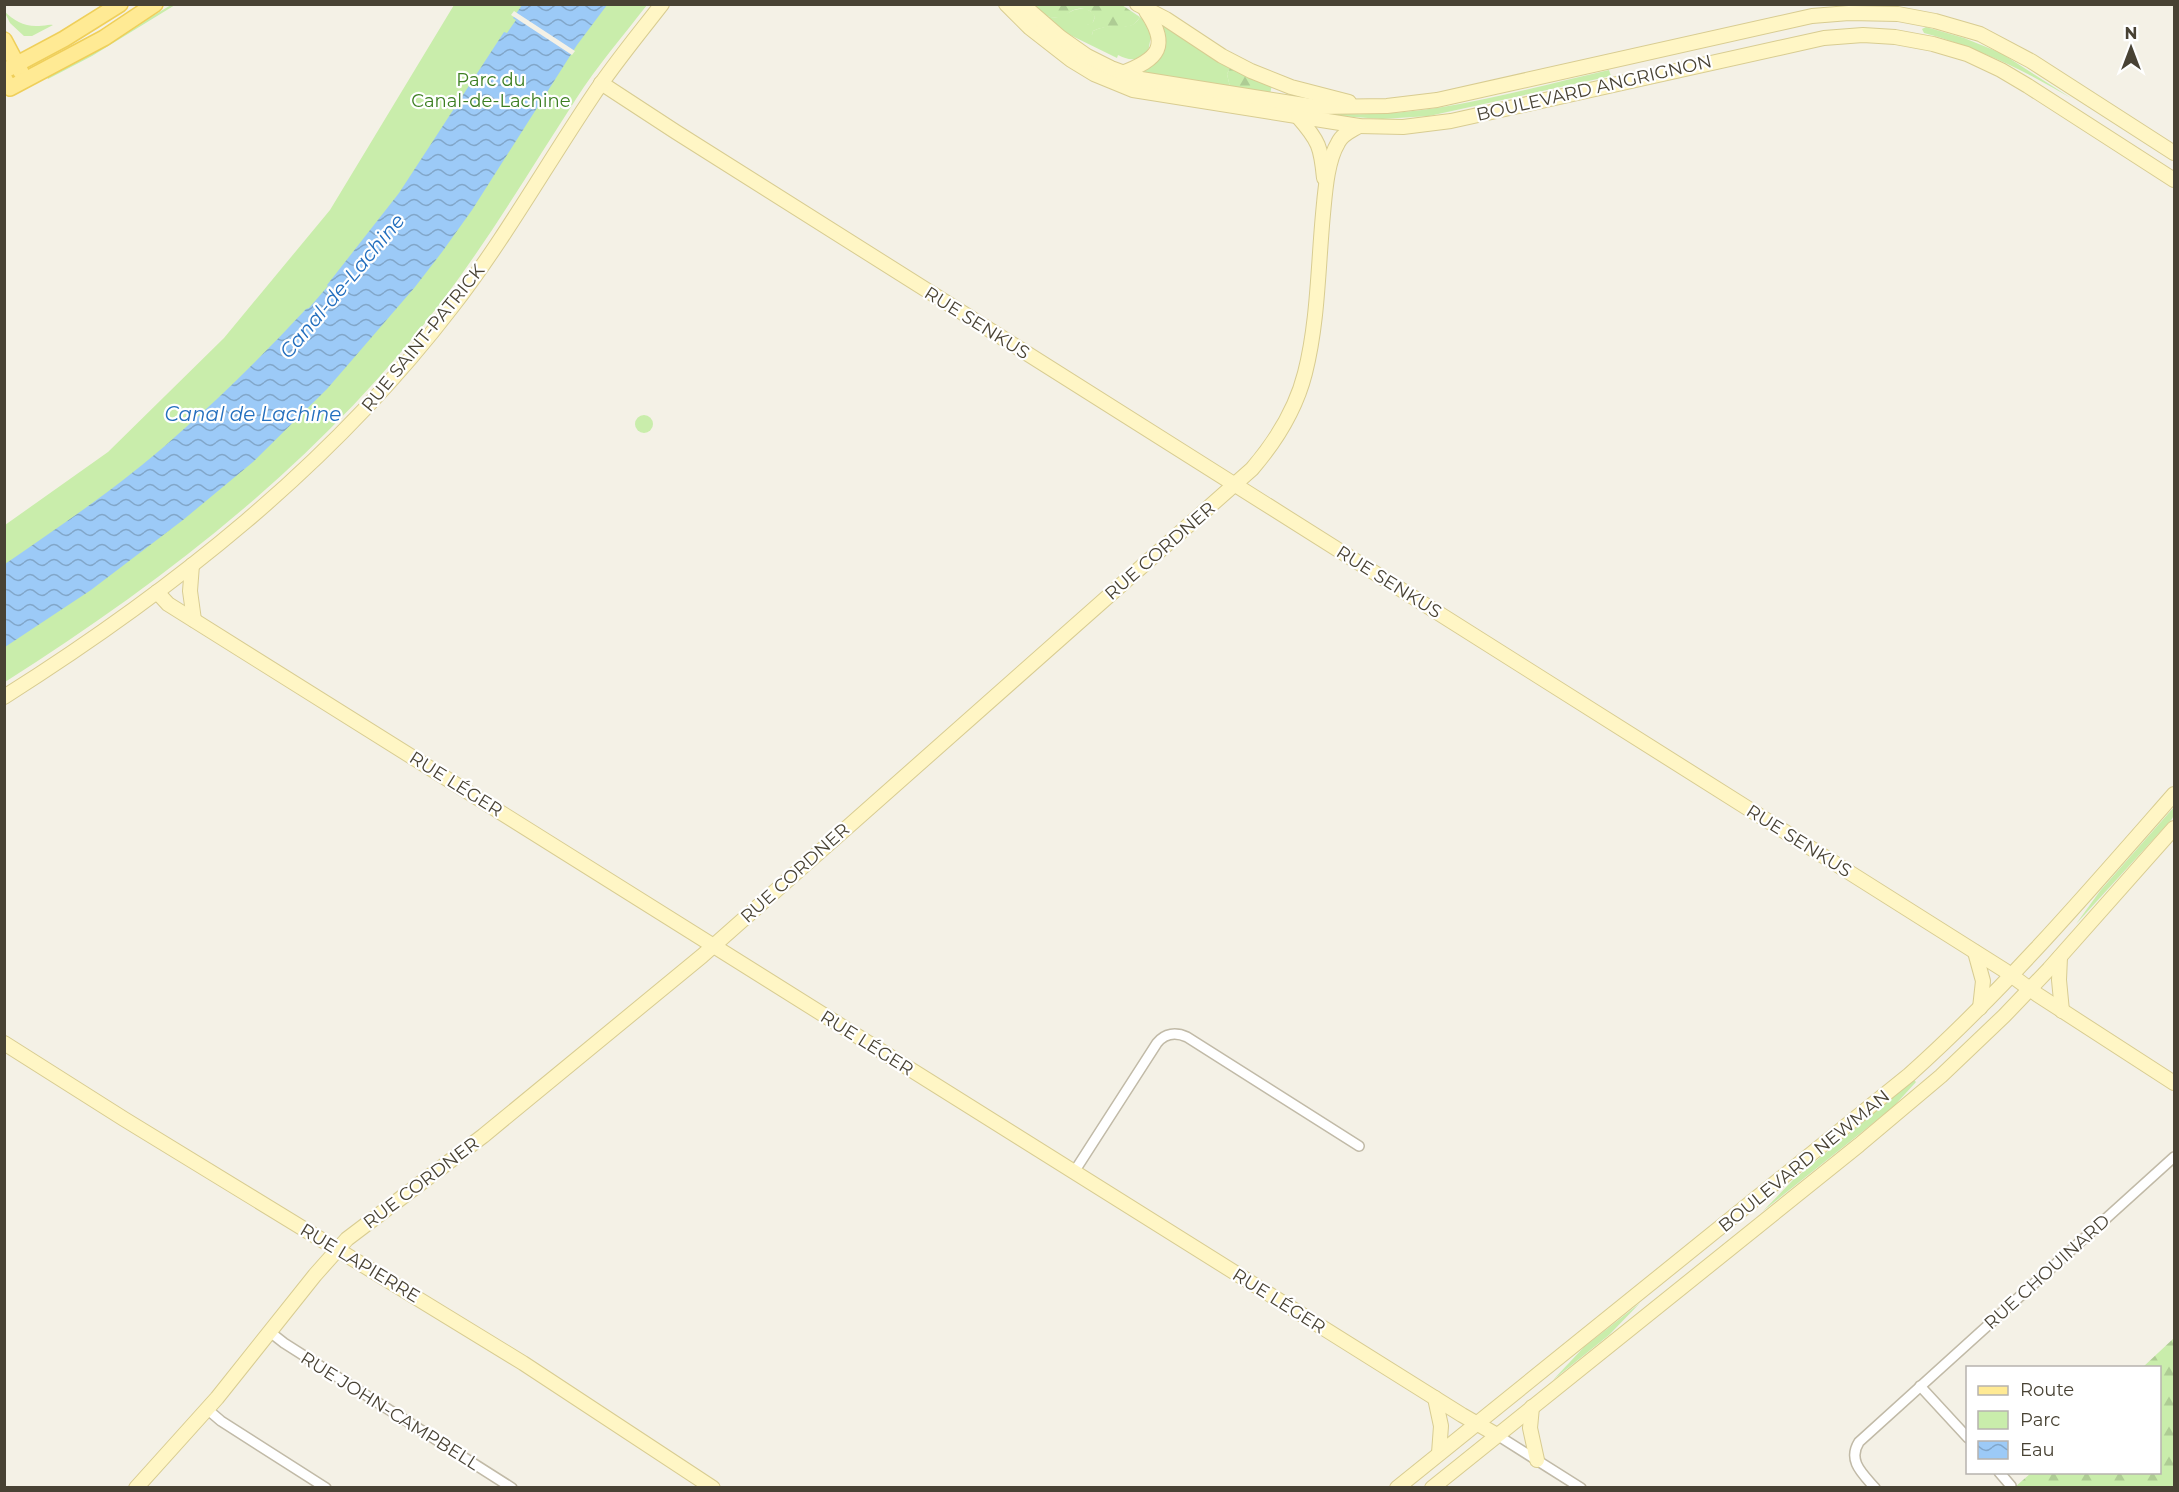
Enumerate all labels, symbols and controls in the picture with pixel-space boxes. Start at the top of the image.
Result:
north arrow [2101,18,2161,78]
text: N [2125,24,2137,43]
street label: BOULEVARD ANGRIGNON [1474,50,1714,126]
park label: Parc du Canal-de-Lachine [411,69,571,112]
water label: Canal-de-Lachine [274,209,410,363]
street label: RUE SAINT-PATRICK [357,260,489,416]
street label: RUE SENKUS [920,282,1034,364]
water label: Canal de Lachine [165,402,341,426]
street label: RUE CORDNER [1100,497,1220,605]
street label: RUE SENKUS [1332,541,1446,623]
street label: RUE LÉGER [405,747,507,821]
street label: RUE SENKUS [1742,800,1856,882]
street label: RUE CORDNER [736,818,854,928]
street label: RUE LÉGER [816,1006,918,1080]
street label: BOULEVARD NEWMAN [1714,1085,1894,1237]
street label: RUE CORDNER [359,1132,483,1234]
street label: RUE CHOUINARD [1980,1210,2114,1334]
street label: RUE LAPIERRE [296,1219,424,1307]
street label: RUE LÉGER [1228,1264,1330,1338]
street label: RUE JOHN-CAMPBELL [297,1347,484,1475]
legend [1966,1366,2161,1474]
text: Route [2020,1379,2074,1401]
text: Parc [2020,1409,2060,1431]
text: Eau [2020,1439,2055,1461]

